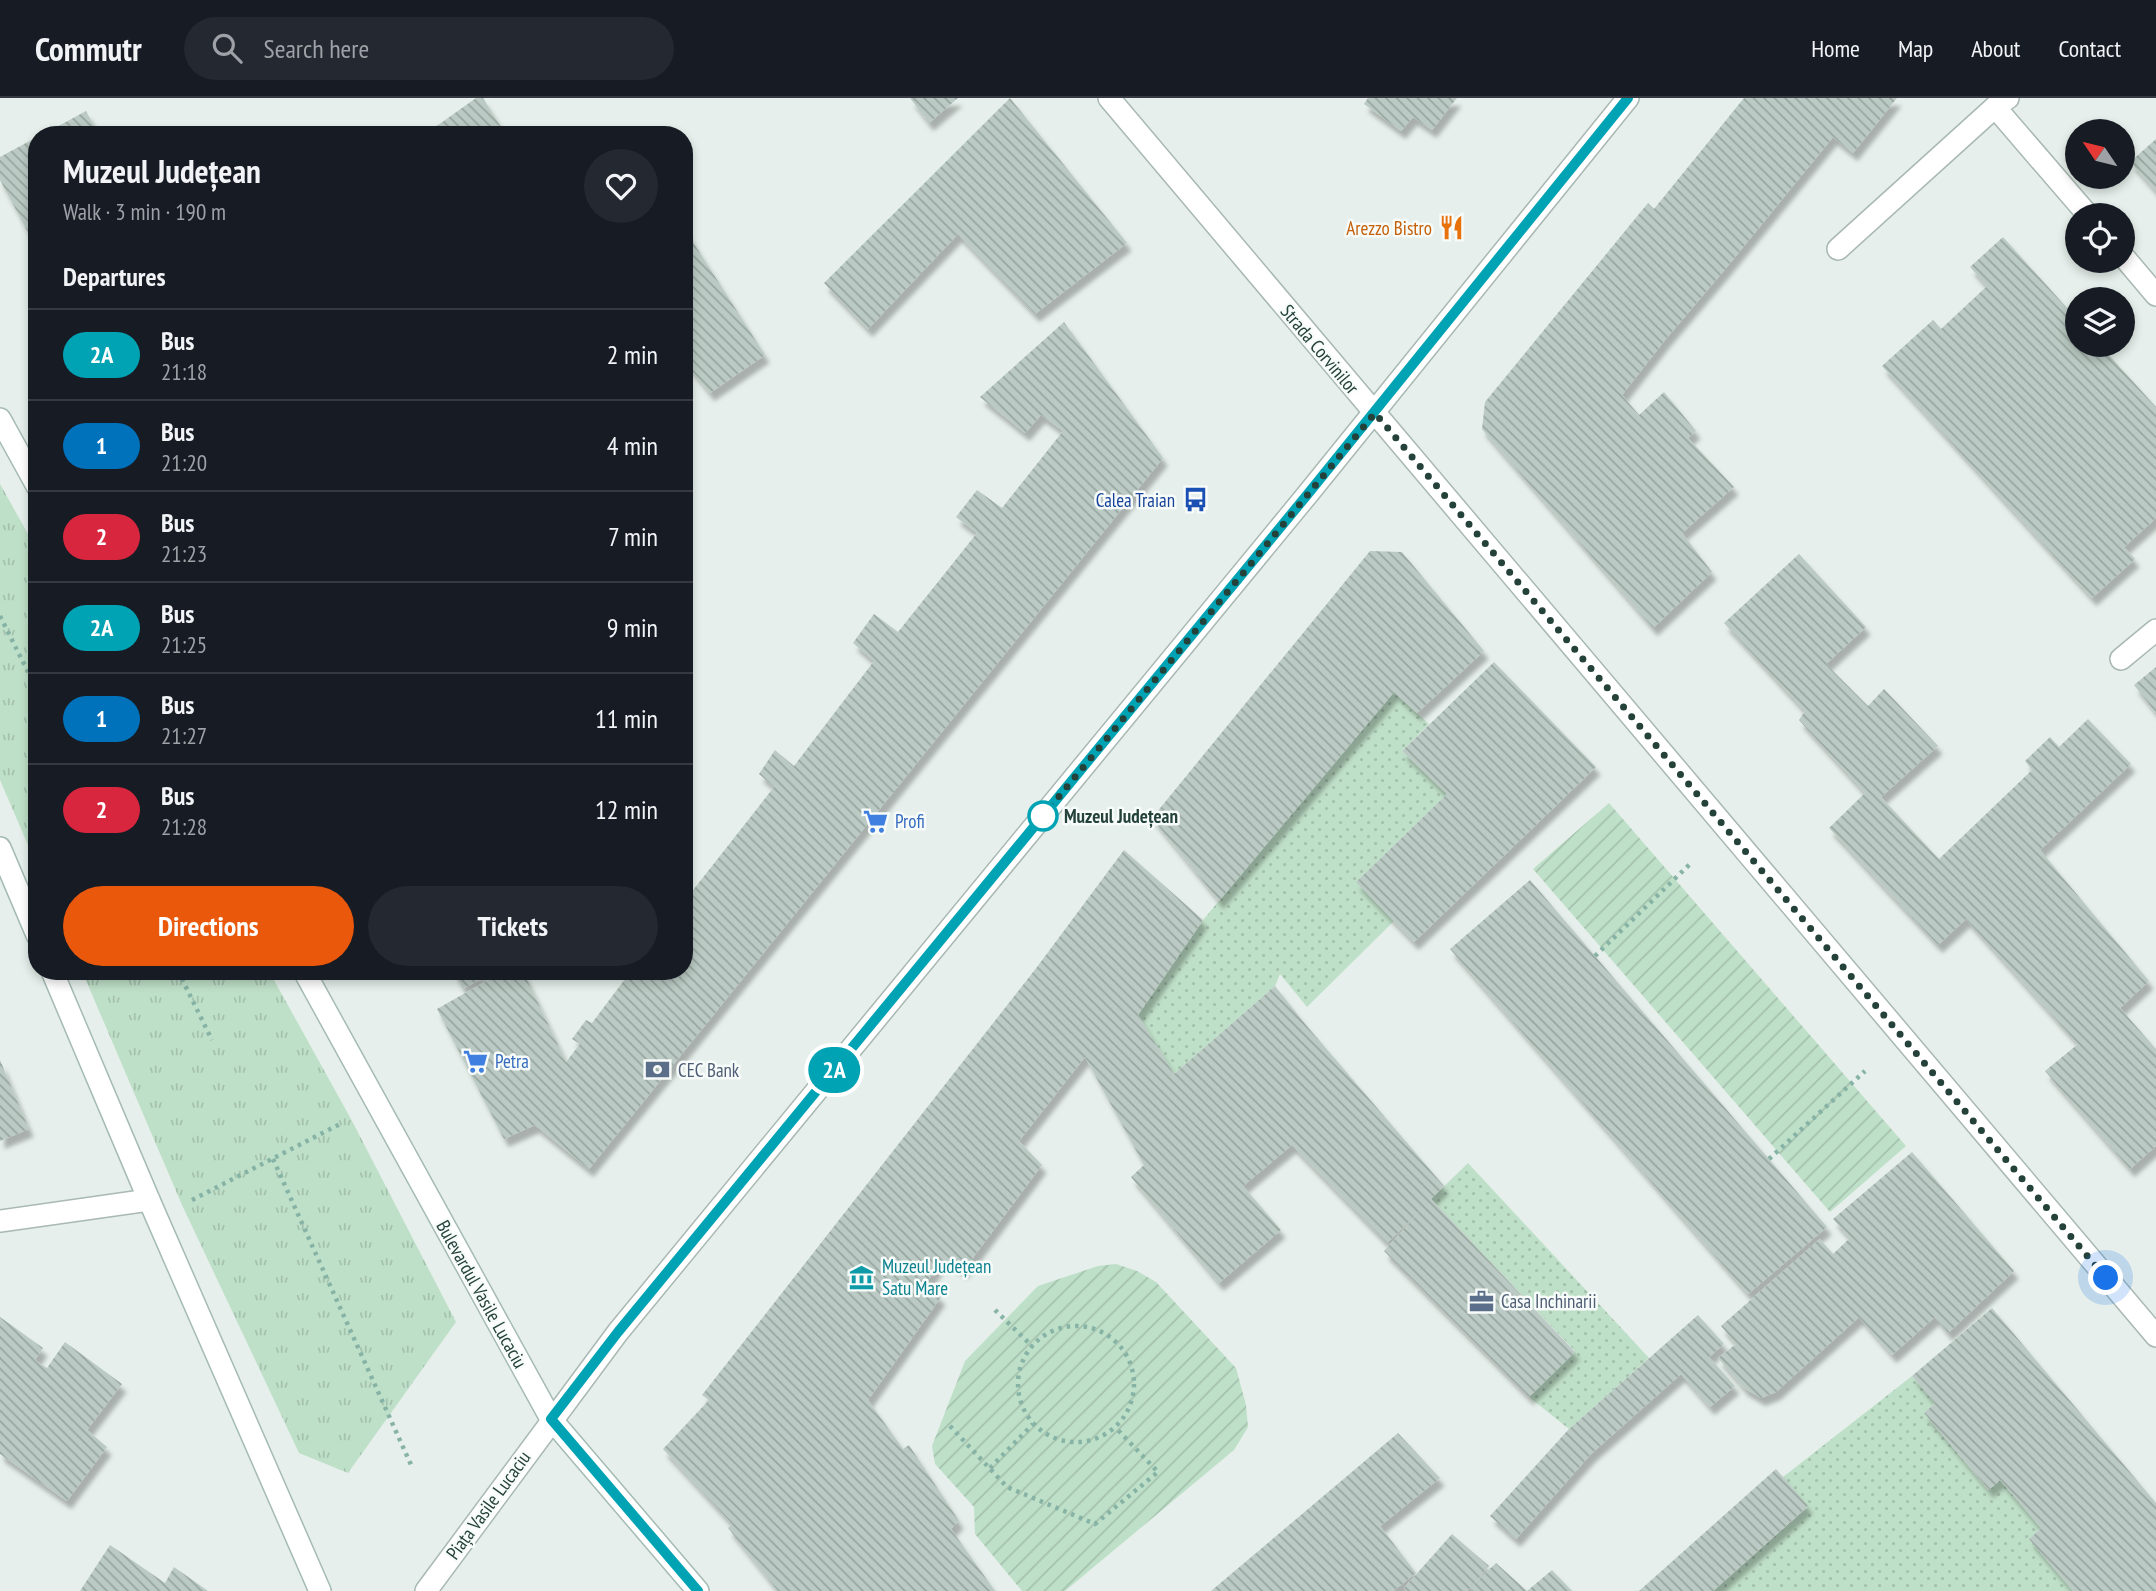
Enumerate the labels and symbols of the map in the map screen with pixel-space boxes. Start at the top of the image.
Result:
north arrow [2065,119,2135,189]
restaurant icon: Arezzo Bistro [1438,214,1466,242]
place label: Arezzo Bistro [1346,216,1432,240]
street label: Strada Corvinilor [1276,299,1365,399]
bus stop icon: Calea Traian [1181,486,1209,514]
place label: Calea Traian [1096,488,1175,512]
marker: Muzeul Județean [1028,801,1058,831]
place label: Muzeul Județean [1064,804,1178,829]
supermarket icon: Profi [861,807,889,835]
place label: Profi [895,809,925,833]
supermarket icon: Petra [461,1047,489,1075]
line badge: 2A [802,1047,866,1093]
place label: Petra [495,1049,529,1073]
bank icon: CEC Bank [644,1056,672,1084]
place label: CEC Bank [678,1058,740,1082]
street label: Bulevardul Vasile Lucaciu [431,1216,533,1372]
place label: Muzeul Județean Satu Mare [882,1254,991,1300]
your location [2088,1260,2123,1295]
museum icon: Muzeul Județean Satu Mare [848,1263,876,1291]
office icon: Casa Inchinarii [1467,1287,1495,1315]
place label: Casa Inchinarii [1501,1289,1597,1313]
street label: Piața Vasile Lucaciu [441,1446,535,1564]

